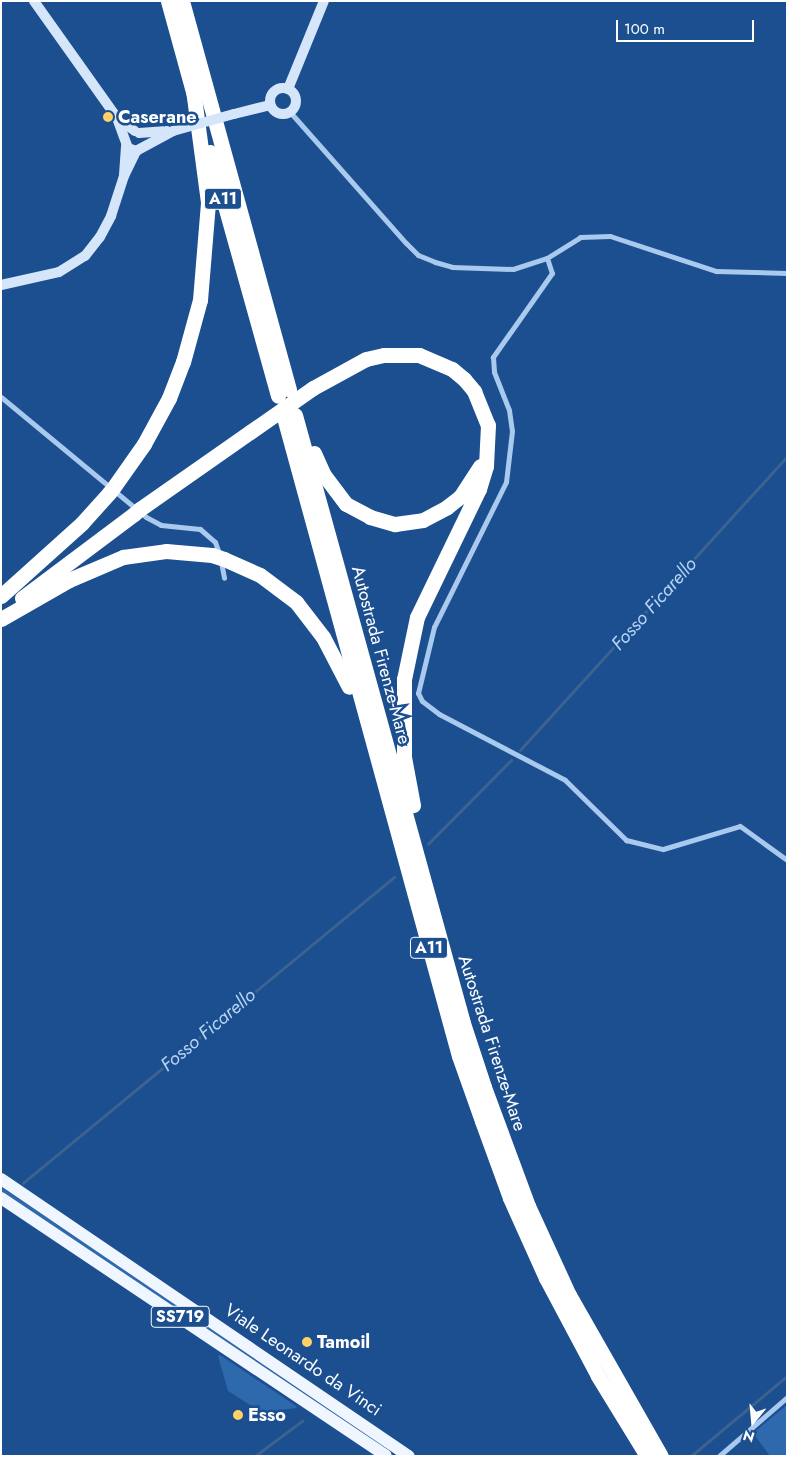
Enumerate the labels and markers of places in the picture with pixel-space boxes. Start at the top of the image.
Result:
place label: Caserane [118,106,197,128]
marker: Caserane [102,111,114,123]
place label: Tamoil [317,1331,370,1353]
marker: Tamoil [301,1336,313,1348]
place label: Esso [248,1404,286,1426]
marker: Esso [232,1409,244,1421]

